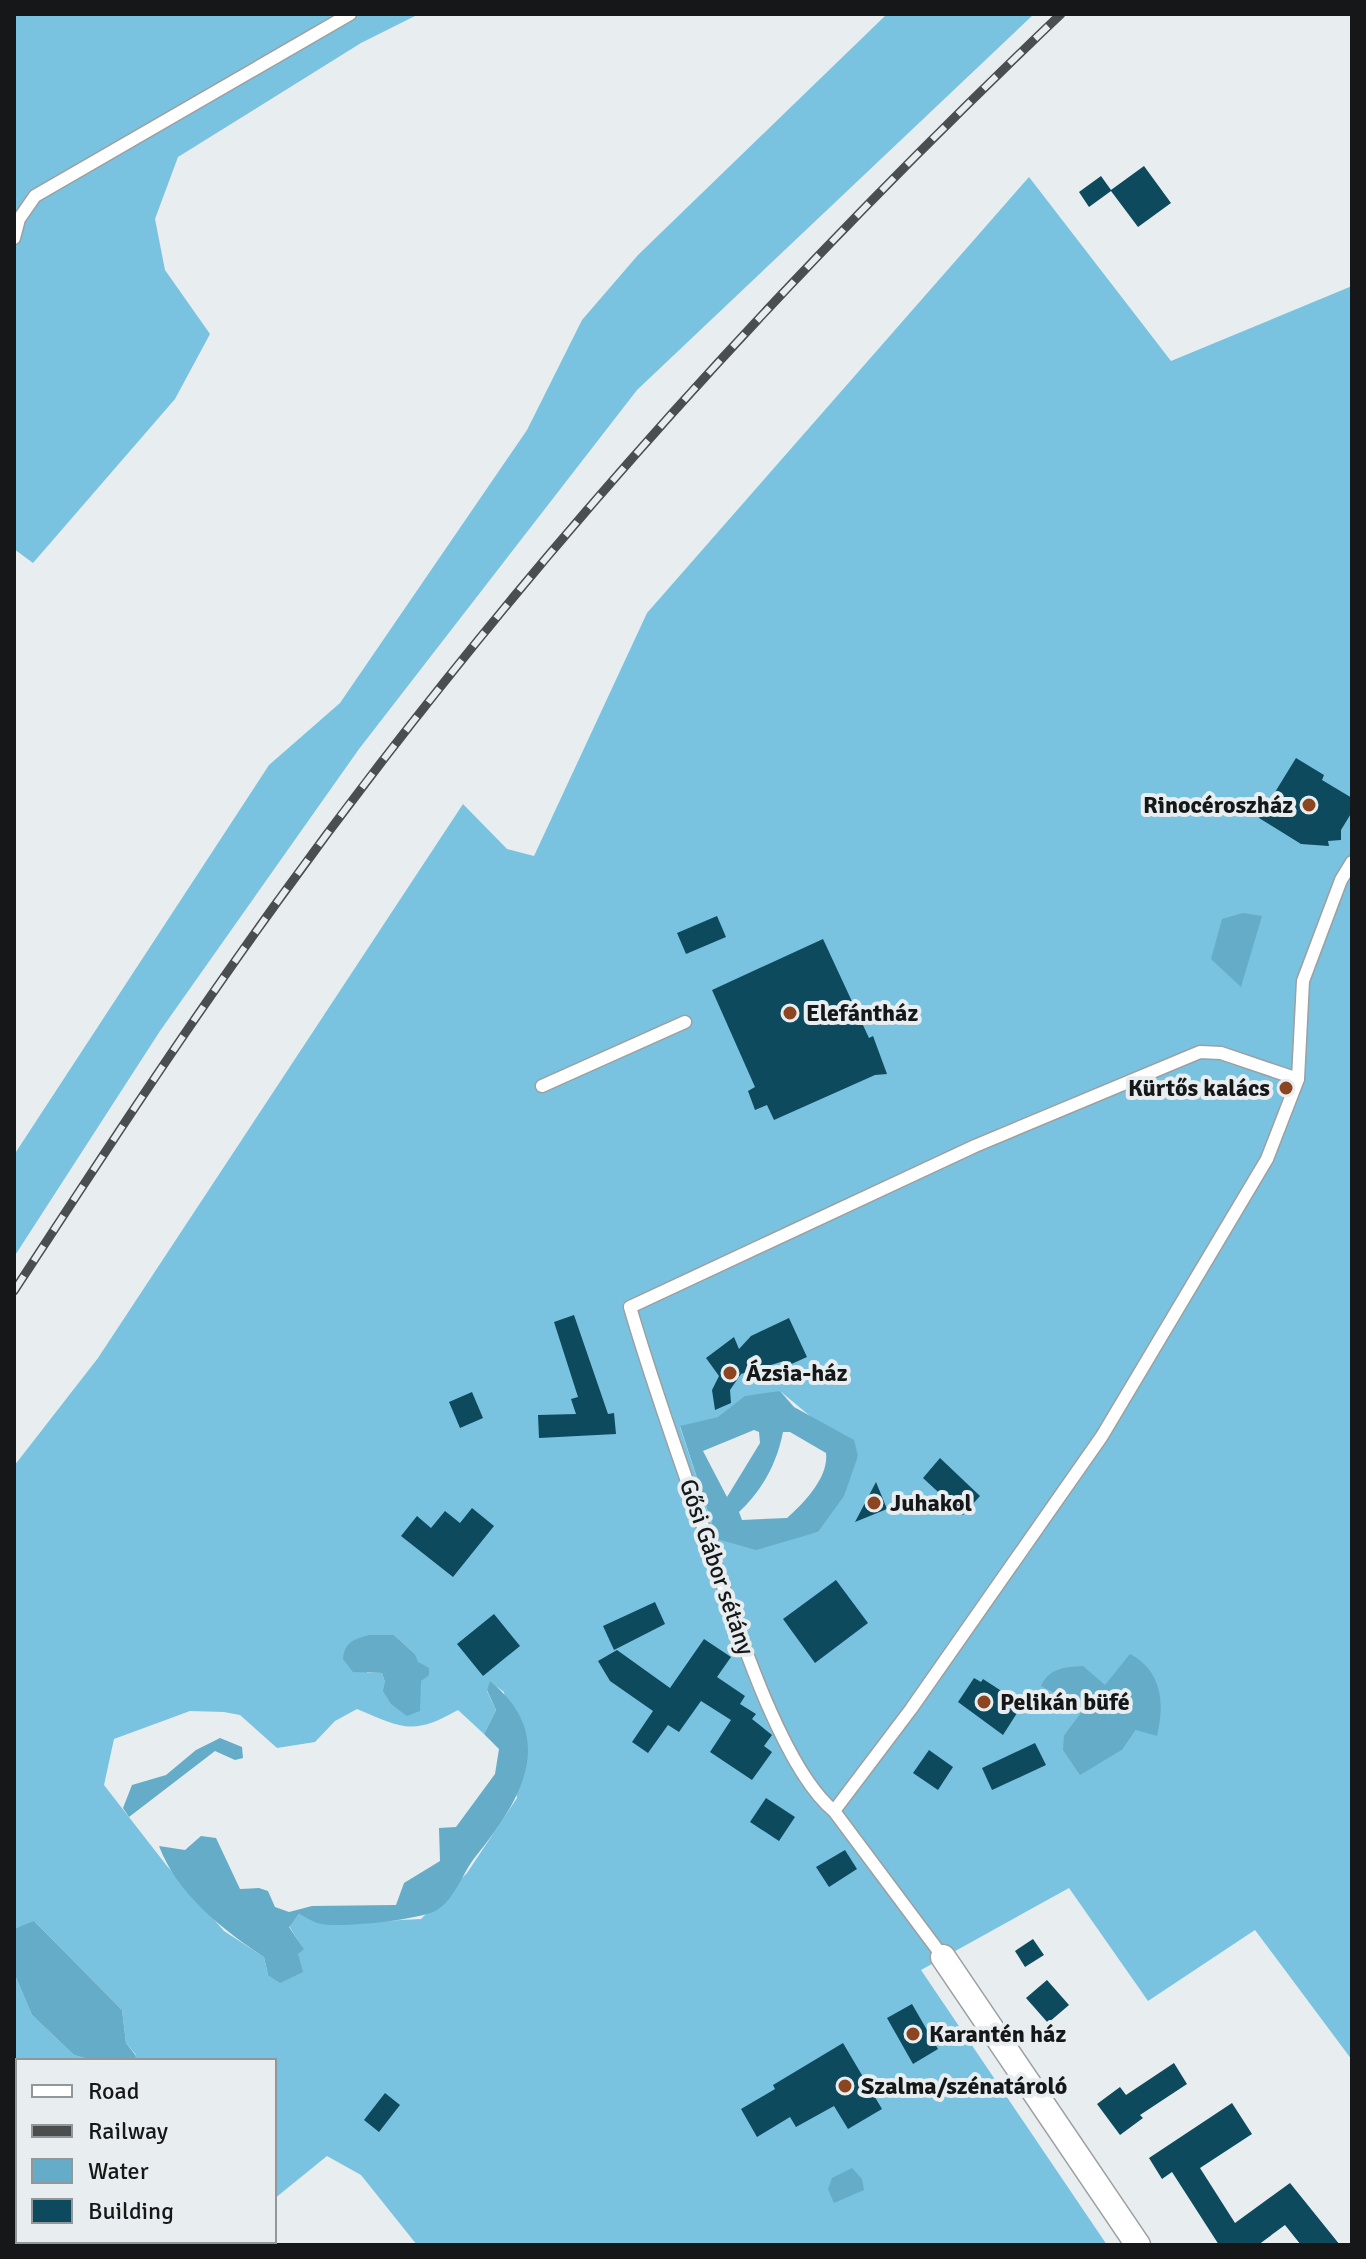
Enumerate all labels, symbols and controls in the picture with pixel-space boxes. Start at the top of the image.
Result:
place label: Rinocéroszház [1143,790,1293,820]
marker: Rinocéroszház [1300,796,1318,814]
place label: Elefántház [806,998,918,1028]
marker: Elefántház [781,1004,799,1022]
place label: Kürtős kalács [1128,1073,1270,1103]
marker: Kürtős kalács [1277,1079,1295,1097]
place label: Ázsia-ház [746,1358,848,1388]
marker: Ázsia-ház [721,1364,739,1382]
street label: Gősi Gábor sétány [673,1475,761,1659]
place label: Juhakol [890,1488,973,1518]
marker: Juhakol [865,1494,883,1512]
place label: Pelikán büfé [1000,1687,1130,1717]
marker: Pelikán büfé [975,1693,993,1711]
place label: Karantén ház [929,2019,1066,2049]
marker: Karantén ház [904,2025,922,2043]
legend [16,2059,276,2243]
place label: Szalma/szénatároló [861,2071,1067,2101]
text: Road [88,2076,139,2106]
marker: Szalma/szénatároló [836,2077,854,2095]
text: Railway [88,2116,168,2146]
text: Water [88,2156,149,2186]
text: Building [88,2196,174,2226]

